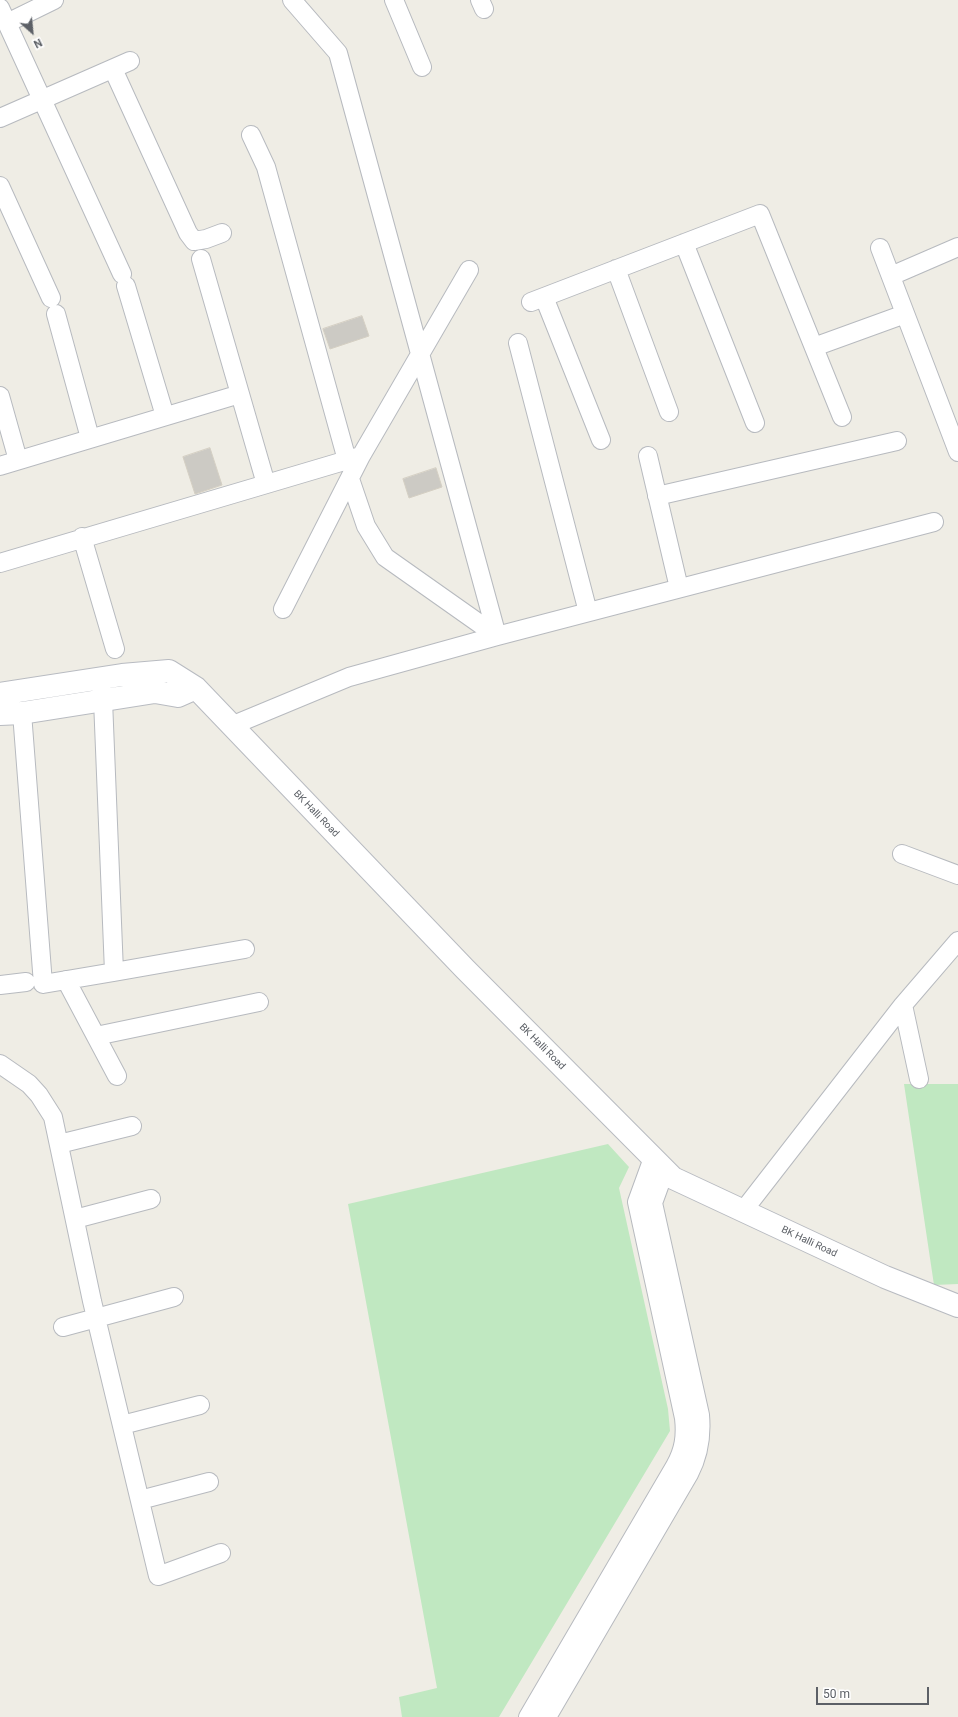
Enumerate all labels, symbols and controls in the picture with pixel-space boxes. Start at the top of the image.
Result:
north arrow [12,12,52,52]
text: N [31,36,44,51]
street label: BK Halli Road [291,788,341,840]
street label: BK Halli Road [516,1021,568,1073]
street label: BK Halli Road [779,1224,839,1260]
scale bar [818,1679,931,1705]
text: 50 m [823,1687,850,1701]

